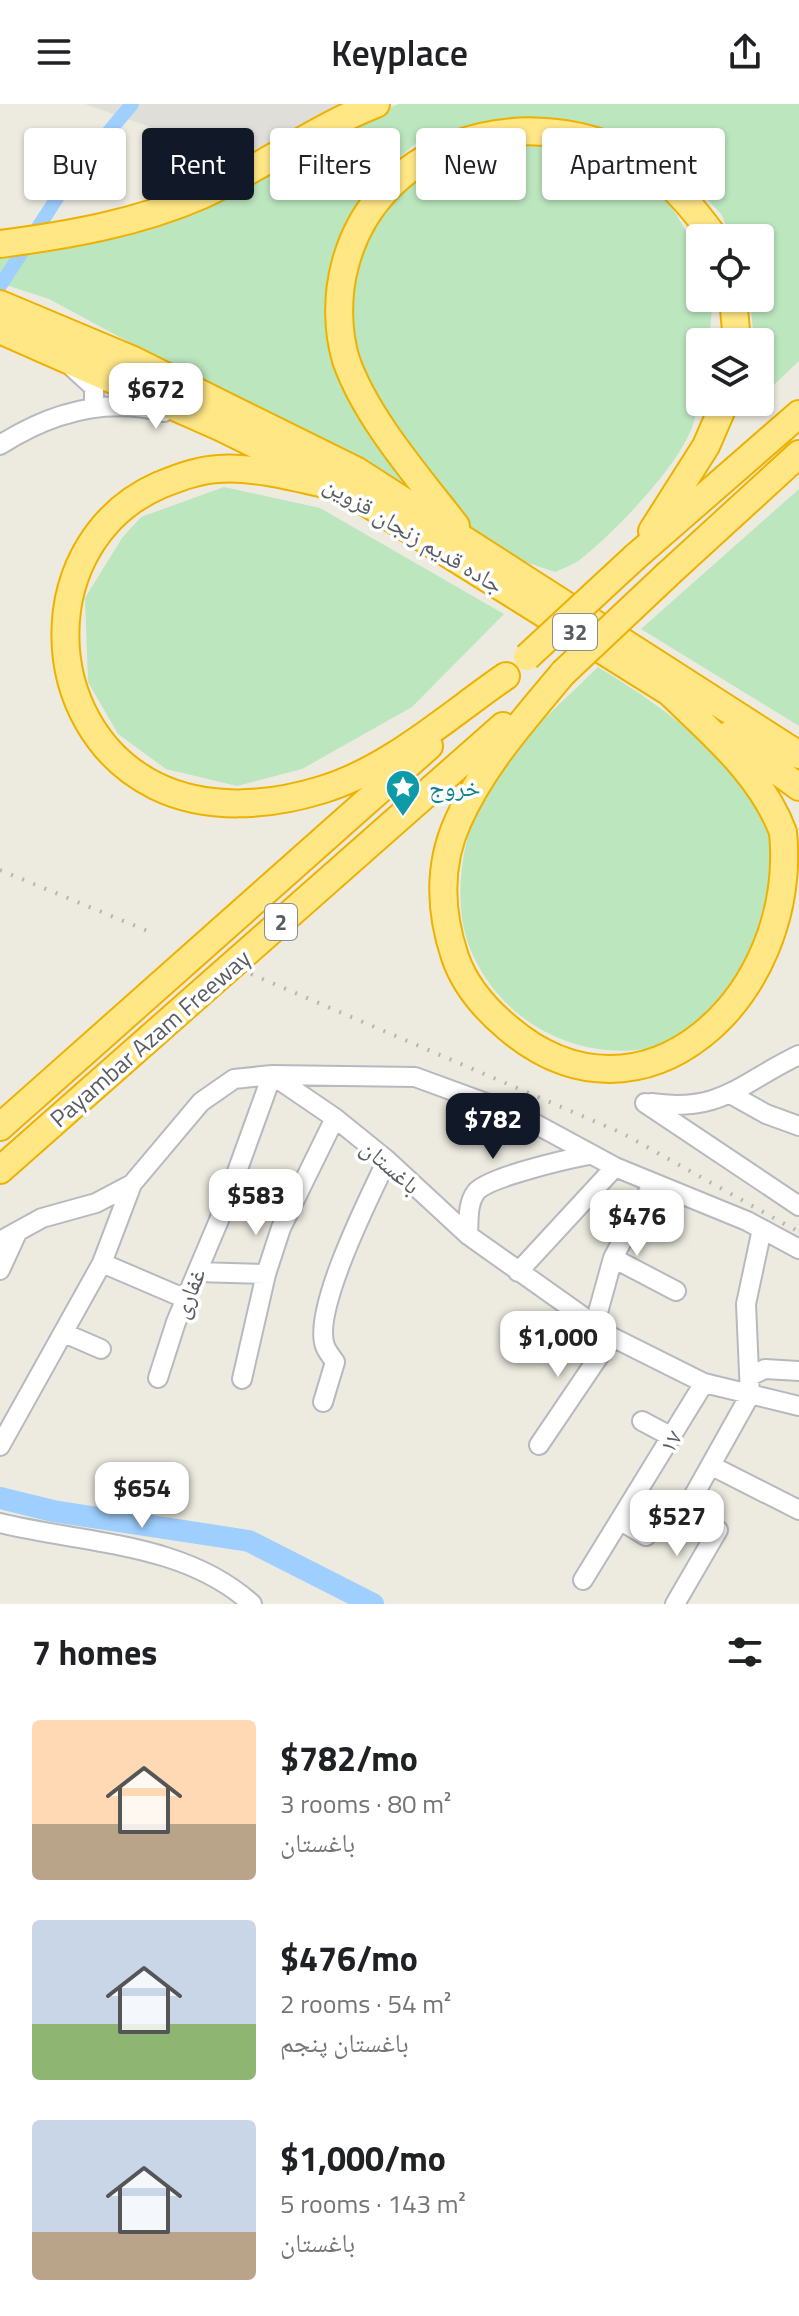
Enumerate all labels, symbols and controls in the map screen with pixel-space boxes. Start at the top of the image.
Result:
text: Keyplace [331,25,468,80]
icon: menu [32,30,76,74]
icon: share [723,30,767,74]
chip: Buy [24,128,126,200]
chip: Rent [142,128,254,200]
chip: Filters [270,128,400,200]
chip: New [416,128,526,200]
chip: Apartment [542,128,725,200]
map controls [686,224,774,416]
button: locate [686,224,774,312]
button: layers [686,328,774,416]
pin: $672 [109,363,203,431]
text: $672 [127,369,185,408]
street label: جاده قدیم زنجان قزوین [317,466,511,602]
road number: 32 [553,614,597,650]
place icon: خروج [384,768,422,818]
place label: خروج [429,769,480,805]
road number: 2 [265,904,297,940]
street label: Payambar Azam Freeway [41,940,259,1136]
pin: $782 [446,1093,540,1161]
text: $782 [464,1099,522,1138]
street label: باغستان [353,1130,429,1202]
pin: $583 [209,1169,303,1237]
text: $583 [227,1175,285,1214]
pin: $476 [590,1190,684,1258]
text: $476 [608,1196,666,1235]
street label: غفاری [162,1262,214,1324]
pin: $1,000 [493,1311,623,1379]
text: $1,000 [518,1317,598,1356]
street label: ۱۷ [649,1422,691,1460]
pin: $654 [95,1462,189,1530]
text: $654 [113,1468,171,1507]
pin: $527 [630,1490,724,1558]
text: $527 [648,1496,706,1535]
text: 7 homes [32,1626,157,1678]
icon: filters [723,1630,767,1674]
text: $782/mo [280,1732,418,1784]
icon: home [96,1752,192,1848]
text: 3 rooms · 80 m² [280,1784,451,1823]
text: باغستان [280,1823,355,1862]
text: $476/mo [280,1932,418,1984]
icon: home [96,1952,192,2048]
text: 2 rooms · 54 m² [280,1984,451,2023]
text: باغستان پنجم [280,2023,409,2062]
text: $1,000/mo [280,2132,446,2184]
icon: home [96,2152,192,2248]
text: 5 rooms · 143 m² [280,2184,466,2223]
text: باغستان [280,2223,355,2262]

